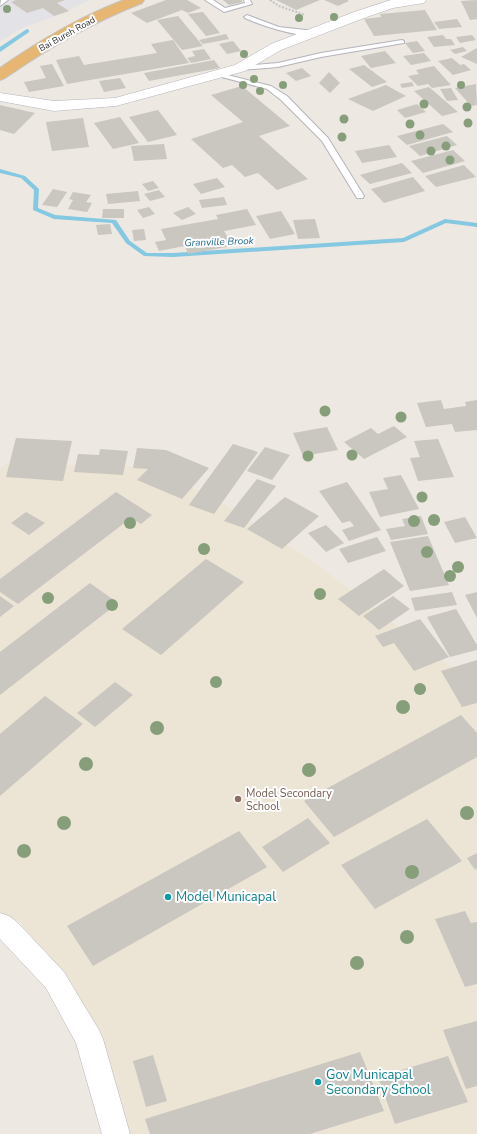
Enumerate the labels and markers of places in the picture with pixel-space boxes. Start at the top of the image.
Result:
place label: Model Secondary School [246,786,332,814]
marker: Model Secondary School [233,794,243,804]
place label: Model Municapal [176,888,276,906]
marker: Model Municapal [163,892,173,902]
place label: Gov Municapal Secondary School [326,1066,431,1099]
marker: Gov Municapal Secondary School [313,1077,323,1087]

